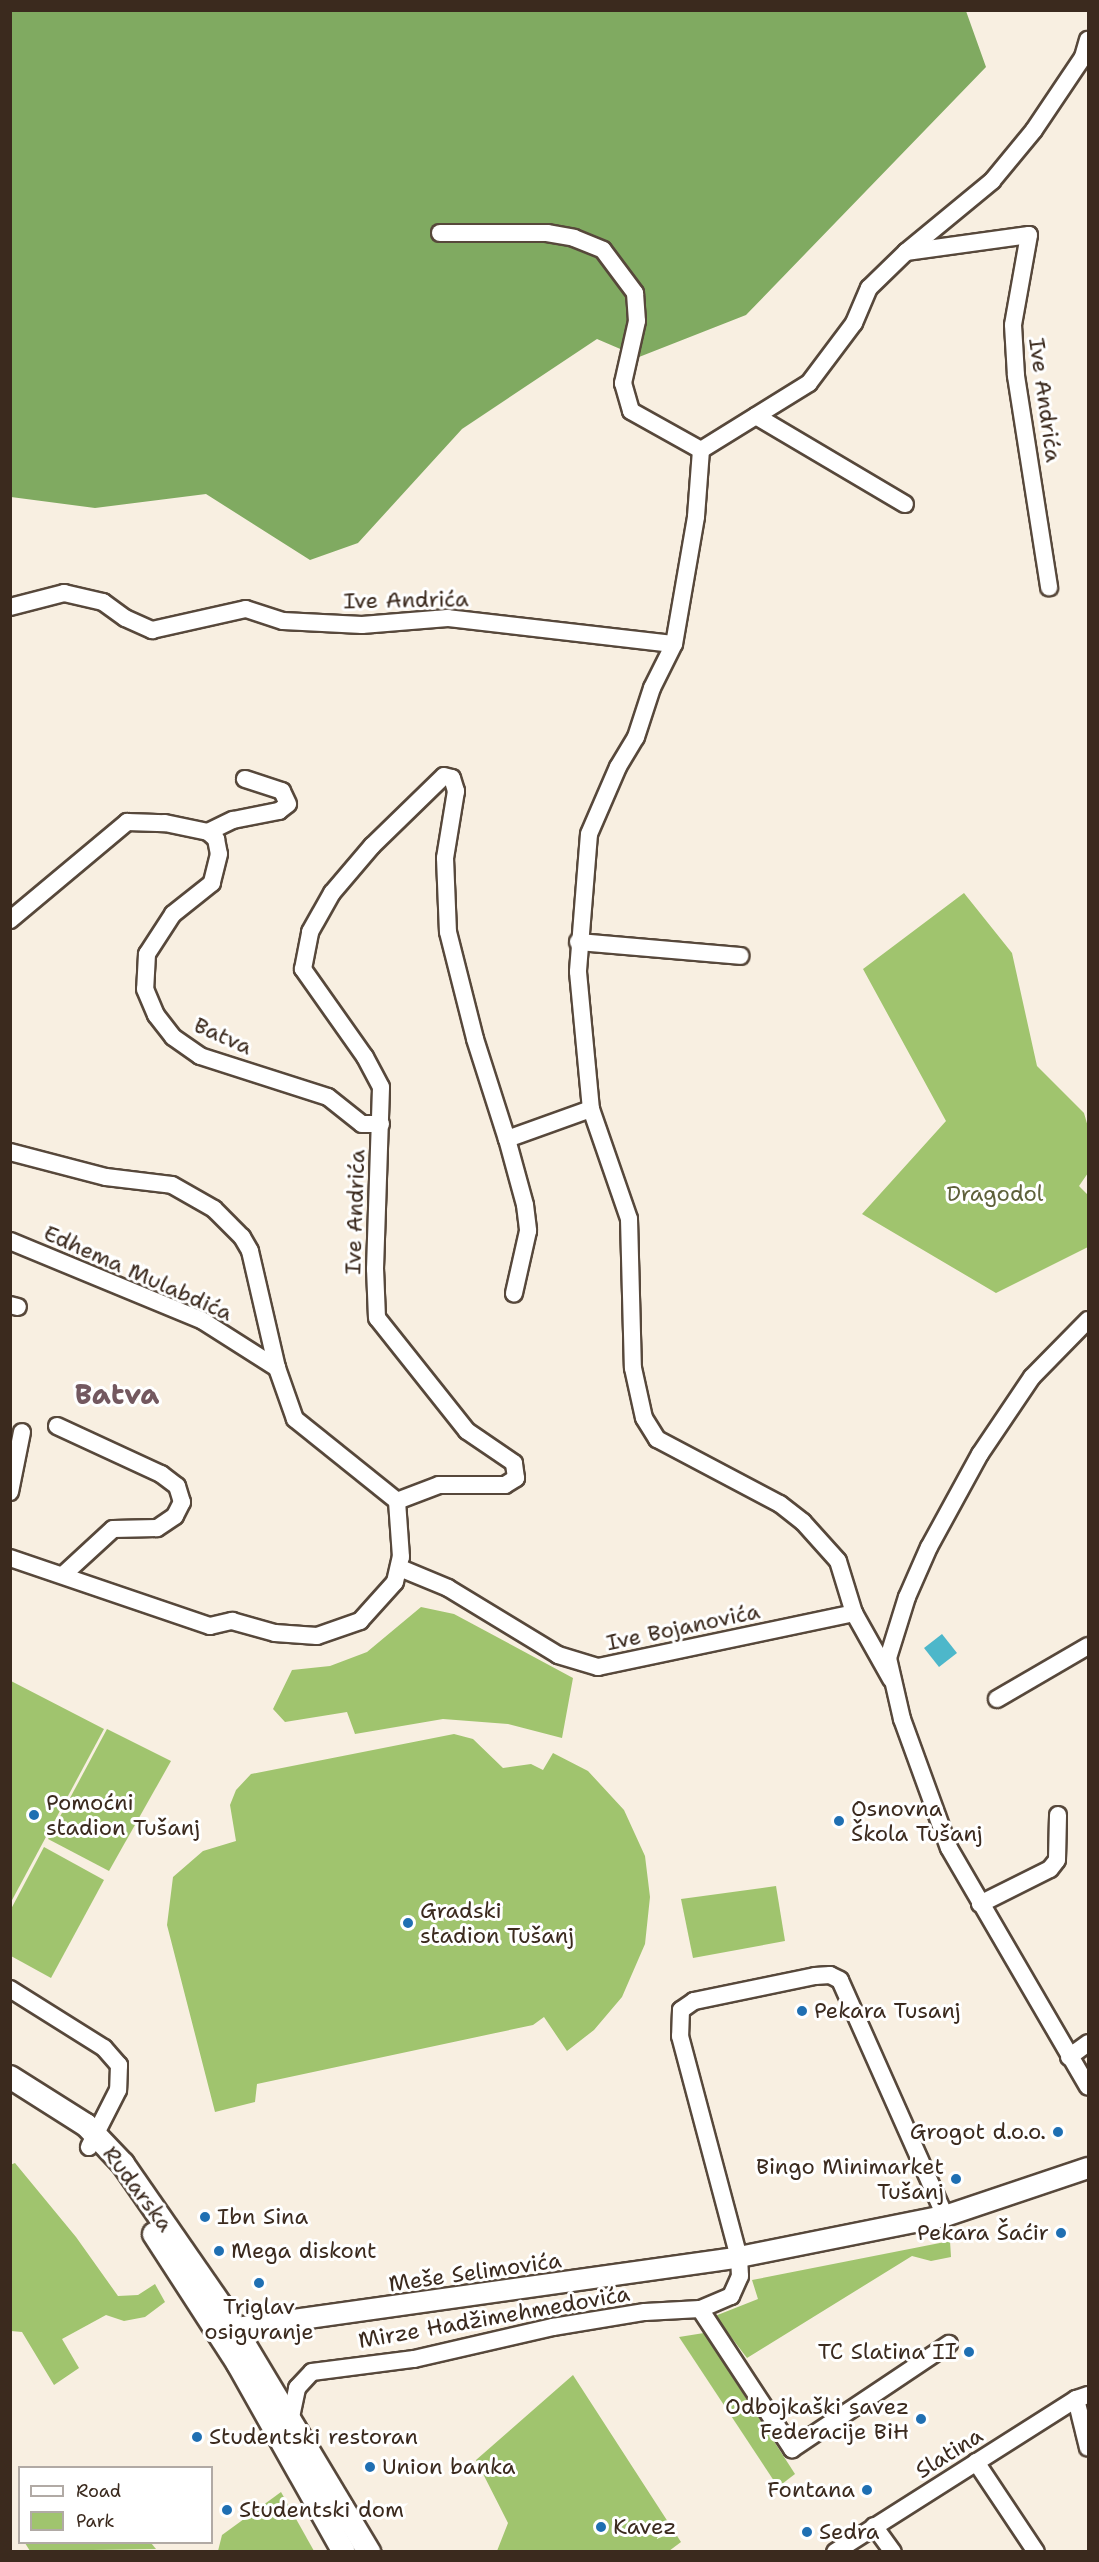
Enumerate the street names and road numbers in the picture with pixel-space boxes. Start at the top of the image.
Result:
street label: Ive Andrića [1023,336,1067,464]
street label: Ive Andrića [343,586,469,614]
street label: Batva [190,1012,256,1060]
street label: Ive Andrića [340,1149,370,1275]
street label: Edhema Mulabdića [40,1220,236,1326]
street label: Ive Bojanovića [604,1598,762,1656]
street label: Rudarska [97,2141,179,2237]
street label: Meše Selimovića [387,2247,563,2297]
street label: Mirze Hadžimehmedovića [356,2280,632,2354]
street label: Slatina [911,2422,987,2484]

